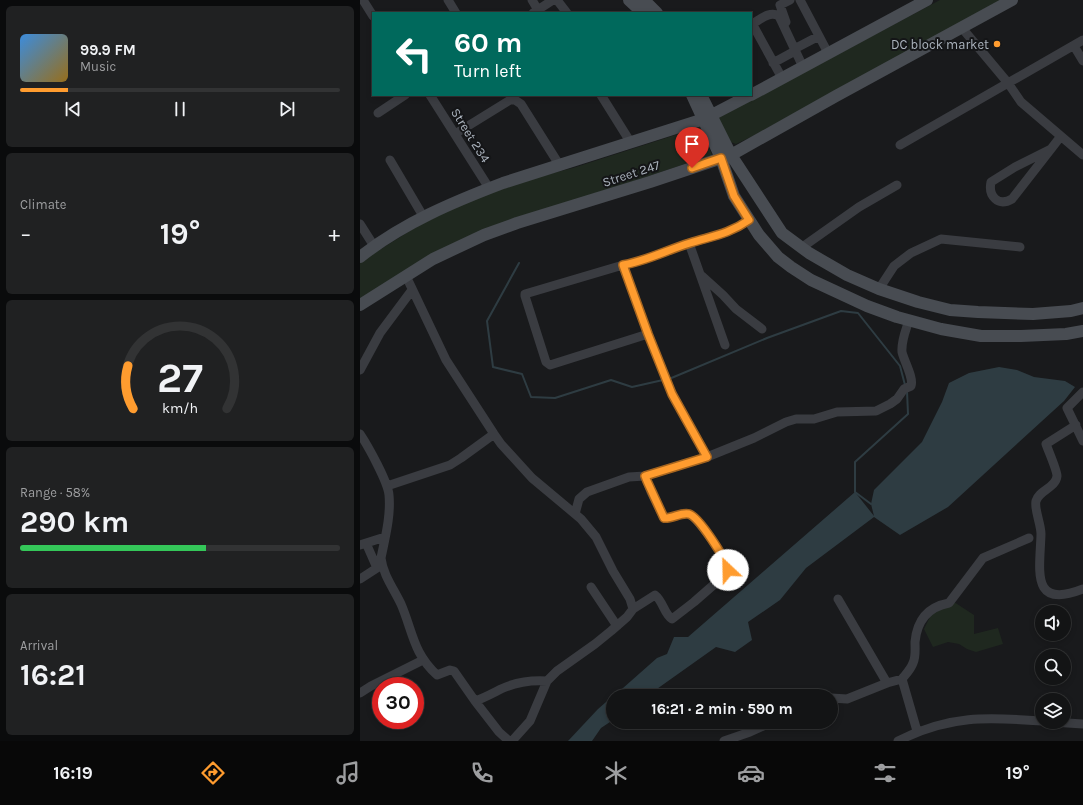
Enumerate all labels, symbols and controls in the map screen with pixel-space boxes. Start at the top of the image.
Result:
text: 60 m [454,26,522,59]
icon: left [388,28,440,80]
place label: DC block market [891,37,989,52]
marker: DC block market [992,39,1002,49]
text: 99.9 FM [80,41,136,59]
text: Music [80,59,116,74]
text: Turn left [454,60,522,82]
icon: previous [62,98,84,120]
icon: pause [169,98,191,120]
icon: next [276,98,298,120]
street label: Street 234 [448,105,493,165]
pin [675,127,709,168]
icon: arrive [681,133,703,155]
street label: Street 247 [600,157,662,190]
text: Climate [20,197,66,212]
text: 19° [160,216,200,252]
text: − [20,221,32,247]
text: + [328,221,340,247]
text: 27 [157,353,203,401]
text: km/h [162,399,198,416]
text: Range · 58% [20,485,90,500]
text: 290 km [20,504,129,540]
position arrow [707,549,749,591]
map controls [1035,605,1071,729]
button: sound [1035,605,1071,641]
text: Arrival [20,638,58,653]
button: search [1035,649,1071,685]
text: 16:21 [20,657,86,693]
speed limit sign: 30 [372,677,424,729]
button: layers [1035,693,1071,729]
text: 16:21 · 2 min · 590 m [651,700,793,718]
icon: directions [199,759,227,787]
icon: music [334,759,362,787]
icon: phone [468,759,496,787]
icon: climate [602,759,630,787]
icon: car [737,759,765,787]
icon: filters [871,759,899,787]
text: 16:19 [53,762,93,784]
text: 19° [1005,762,1030,784]

